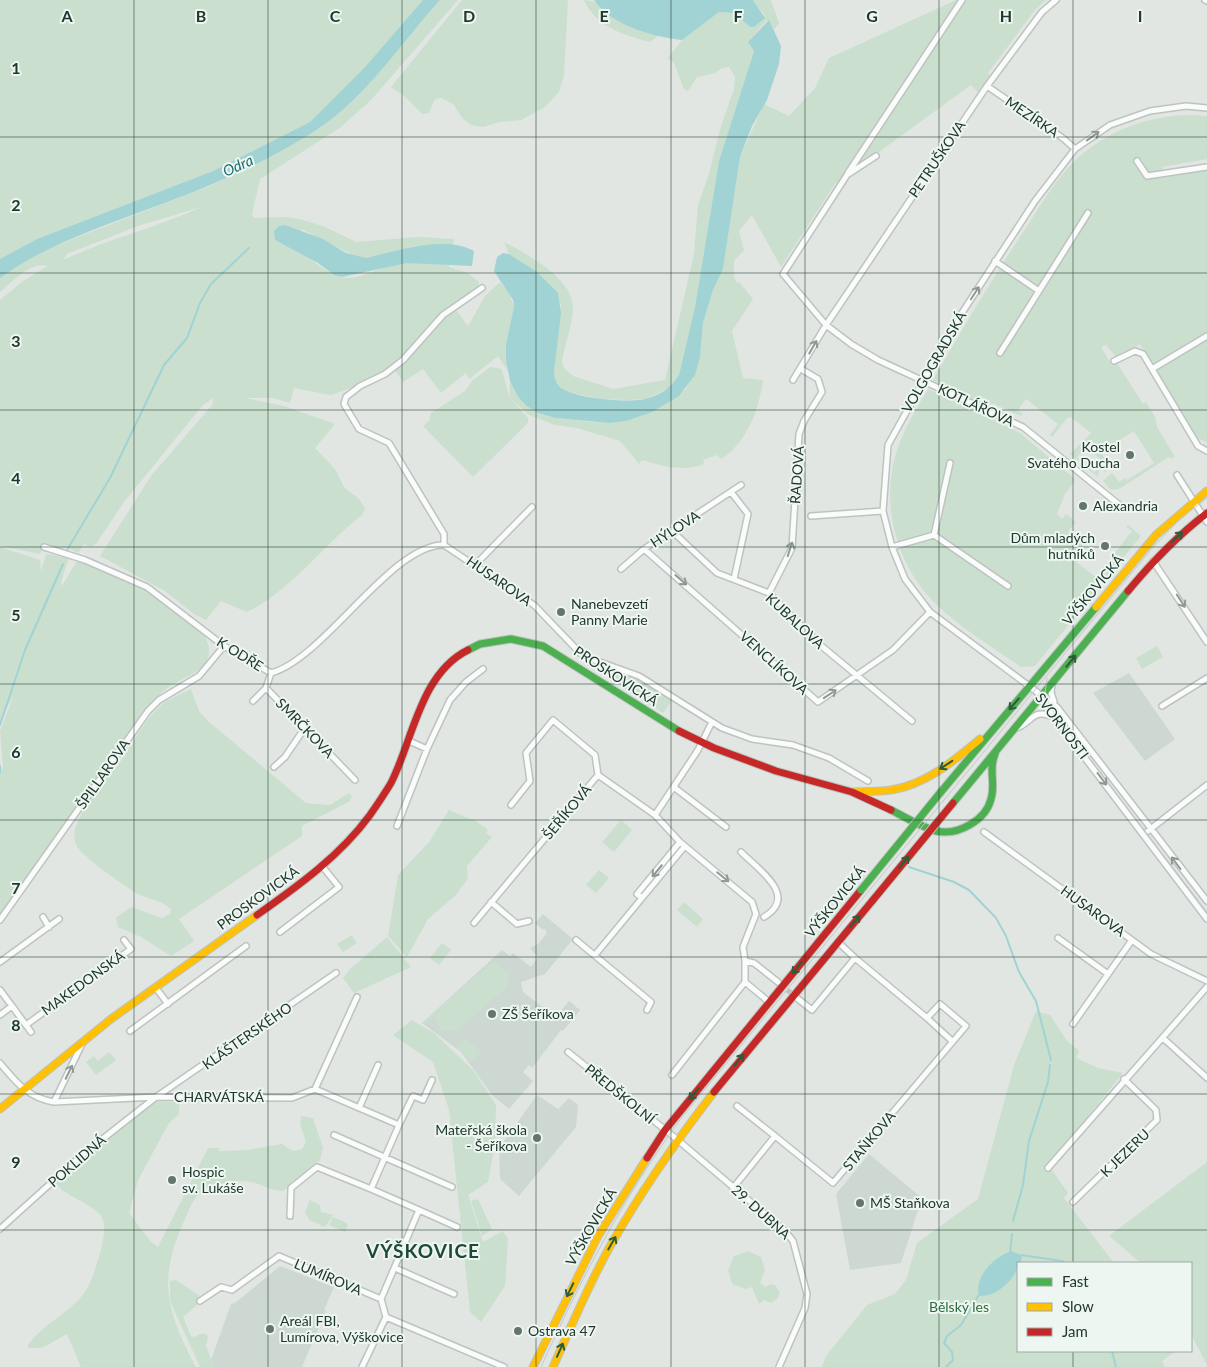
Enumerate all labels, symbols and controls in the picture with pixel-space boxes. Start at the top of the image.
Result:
text: A [60,6,73,25]
text: B [196,6,206,25]
text: C [330,6,341,25]
text: D [463,6,475,25]
text: E [599,6,609,25]
text: F [733,6,743,25]
text: G [866,6,878,25]
text: H [1000,6,1012,25]
text: I [1138,6,1142,25]
text: 1 [11,58,21,77]
street label: MEZÍRKA [1002,92,1063,141]
street label: PETRUŠKOVA [905,117,969,200]
one-way arrow [1086,131,1100,141]
water label: Odra [220,150,256,180]
text: 2 [11,195,21,214]
one-way arrow [970,286,980,300]
street label: VOLGOGRADSKÁ [898,308,970,415]
text: 3 [11,331,21,350]
one-way arrow [809,340,819,354]
street label: KOTLÁŘOVA [935,379,1018,430]
place label: Kostel Svatého Ducha [1027,438,1120,471]
street label: ŘADOVÁ [786,445,807,505]
marker: Kostel Svatého Ducha [1124,449,1136,461]
text: 4 [11,468,21,487]
place label: Alexandria [1093,497,1158,514]
marker: Alexandria [1077,500,1089,512]
street label: HÝLOVA [647,506,703,551]
place label: Dům mladých hutníků [1010,529,1095,562]
one-way arrow [1170,531,1183,543]
marker: Dům mladých hutníků [1099,540,1111,552]
one-way arrow [786,542,796,558]
street label: VÝŠKOVICKÁ [1058,551,1127,628]
street label: HUSAROVA [463,552,536,610]
one-way arrow [675,574,688,586]
street label: KUBALOVA [763,589,829,652]
one-way arrow [1175,594,1186,608]
place label: Nanebevzetí Panny Marie [571,595,649,628]
text: 5 [11,605,21,624]
marker: Nanebevzetí Panny Marie [555,606,567,618]
street label: VENCLÍKOVA [737,627,813,698]
street label: K ODŘE [214,633,267,674]
street label: PROSKOVICKÁ [571,642,662,709]
one-way arrow [1065,654,1077,667]
one-way arrow [823,689,837,699]
street label: SVORNOSTI [1032,689,1093,762]
street label: SMRČKOVA [273,694,338,761]
one-way arrow [1008,698,1020,711]
street label: ŠPILLAROVA [72,735,133,812]
text: 6 [11,742,21,761]
one-way arrow [939,760,953,770]
one-way arrow [1097,772,1107,786]
street label: ŠEŘÍKOVÁ [539,780,595,842]
one-way arrow [898,856,909,869]
one-way arrow [1171,857,1182,870]
street label: PROSKOVICKÁ [213,862,302,933]
street label: VÝŠKOVICKÁ [801,862,869,941]
one-way arrow [651,864,662,877]
one-way arrow [716,872,729,883]
text: 7 [11,878,21,897]
street label: HUSAROVA [1058,881,1129,940]
one-way arrow [849,915,860,928]
street label: MAKEDONSKÁ [38,946,128,1018]
one-way arrow [791,962,803,975]
street label: KLÁŠTERSKÉHO [199,998,295,1073]
place label: ZŠ Šeříkova [502,1005,574,1022]
marker: ZŠ Šeříkova [486,1008,498,1020]
text: 8 [11,1015,21,1034]
one-way arrow [734,1054,745,1067]
street label: PŘEDŠKOLNÍ [582,1060,660,1128]
one-way arrow [65,1065,74,1080]
one-way arrow [689,1087,700,1100]
street label: CHARVÁTSKÁ [174,1088,264,1105]
street label: STAŇKOVA [839,1107,899,1174]
place label: Mateřská škola - Šeříkova [435,1121,527,1154]
street label: K JEZERU [1096,1125,1153,1180]
street label: POKLIDNÁ [44,1131,109,1190]
marker: Mateřská škola - Šeříkova [531,1132,543,1144]
text: 9 [11,1152,21,1171]
place label: Hospic sv. Lukáše [182,1163,244,1196]
marker: Hospic sv. Lukáše [166,1174,178,1186]
street label: 29. DUBNA [728,1181,795,1243]
street label: VÝŠKOVICKÁ [562,1185,620,1269]
place label: MŠ Staňkova [870,1194,950,1211]
marker: MŠ Staňkova [854,1197,866,1209]
one-way arrow [608,1237,618,1251]
district label: VÝŠKOVICE [365,1239,480,1262]
street label: LUMÍROVA [292,1255,365,1299]
legend [1017,1262,1192,1352]
text: Fast [1062,1272,1089,1290]
one-way arrow [565,1282,574,1297]
text: Slow [1062,1297,1094,1315]
park label: Bělský les [929,1298,989,1315]
place label: Areál FBI, Lumírova, Výškovice [280,1312,404,1345]
place label: Ostrava 47 [528,1322,596,1339]
text: Jam [1062,1322,1088,1340]
marker: Areál FBI, Lumírova, Výškovice [264,1323,276,1335]
marker: Ostrava 47 [512,1325,524,1337]
one-way arrow [556,1343,566,1358]

